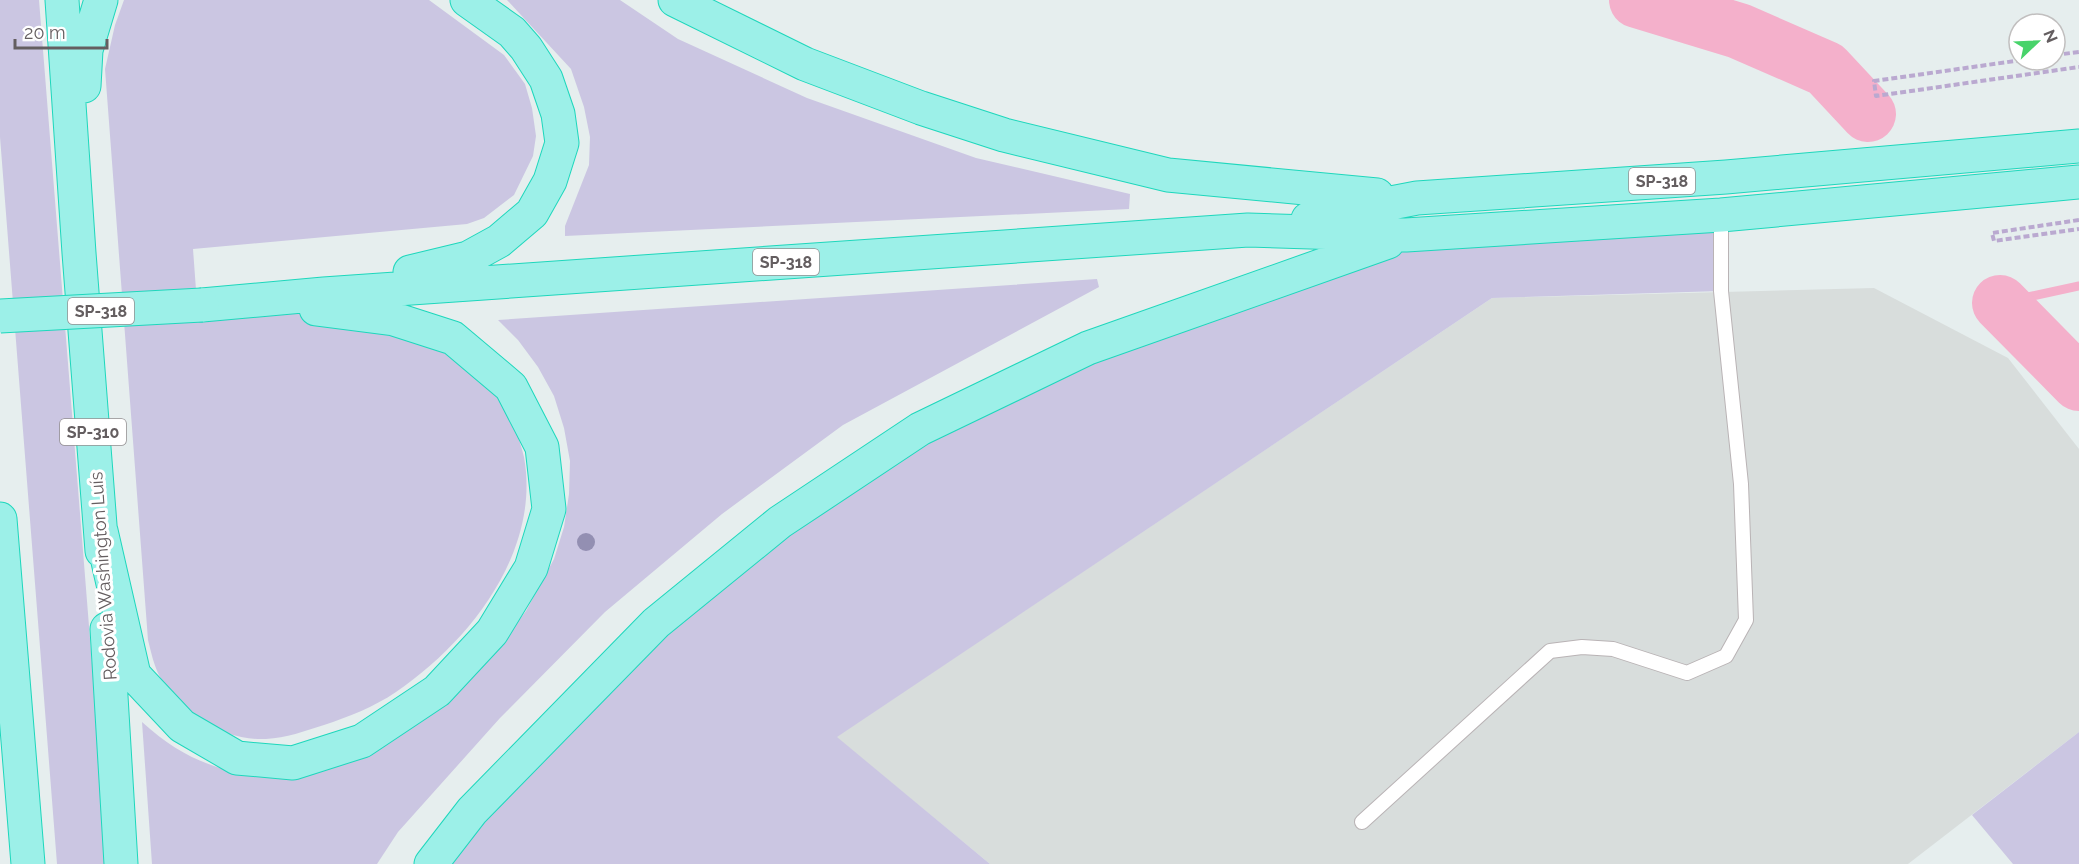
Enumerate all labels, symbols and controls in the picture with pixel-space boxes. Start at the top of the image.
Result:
scale bar [15,12,106,50]
north arrow [2007,12,2067,72]
text: 20 m [24,22,66,43]
text: N [2039,27,2061,46]
road number: SP-318 [1629,168,1695,194]
road number: SP-318 [753,249,819,275]
road number: SP-318 [68,298,134,324]
road number: SP-310 [60,419,126,445]
street label: Rodovia Washington Luís [85,471,121,681]

